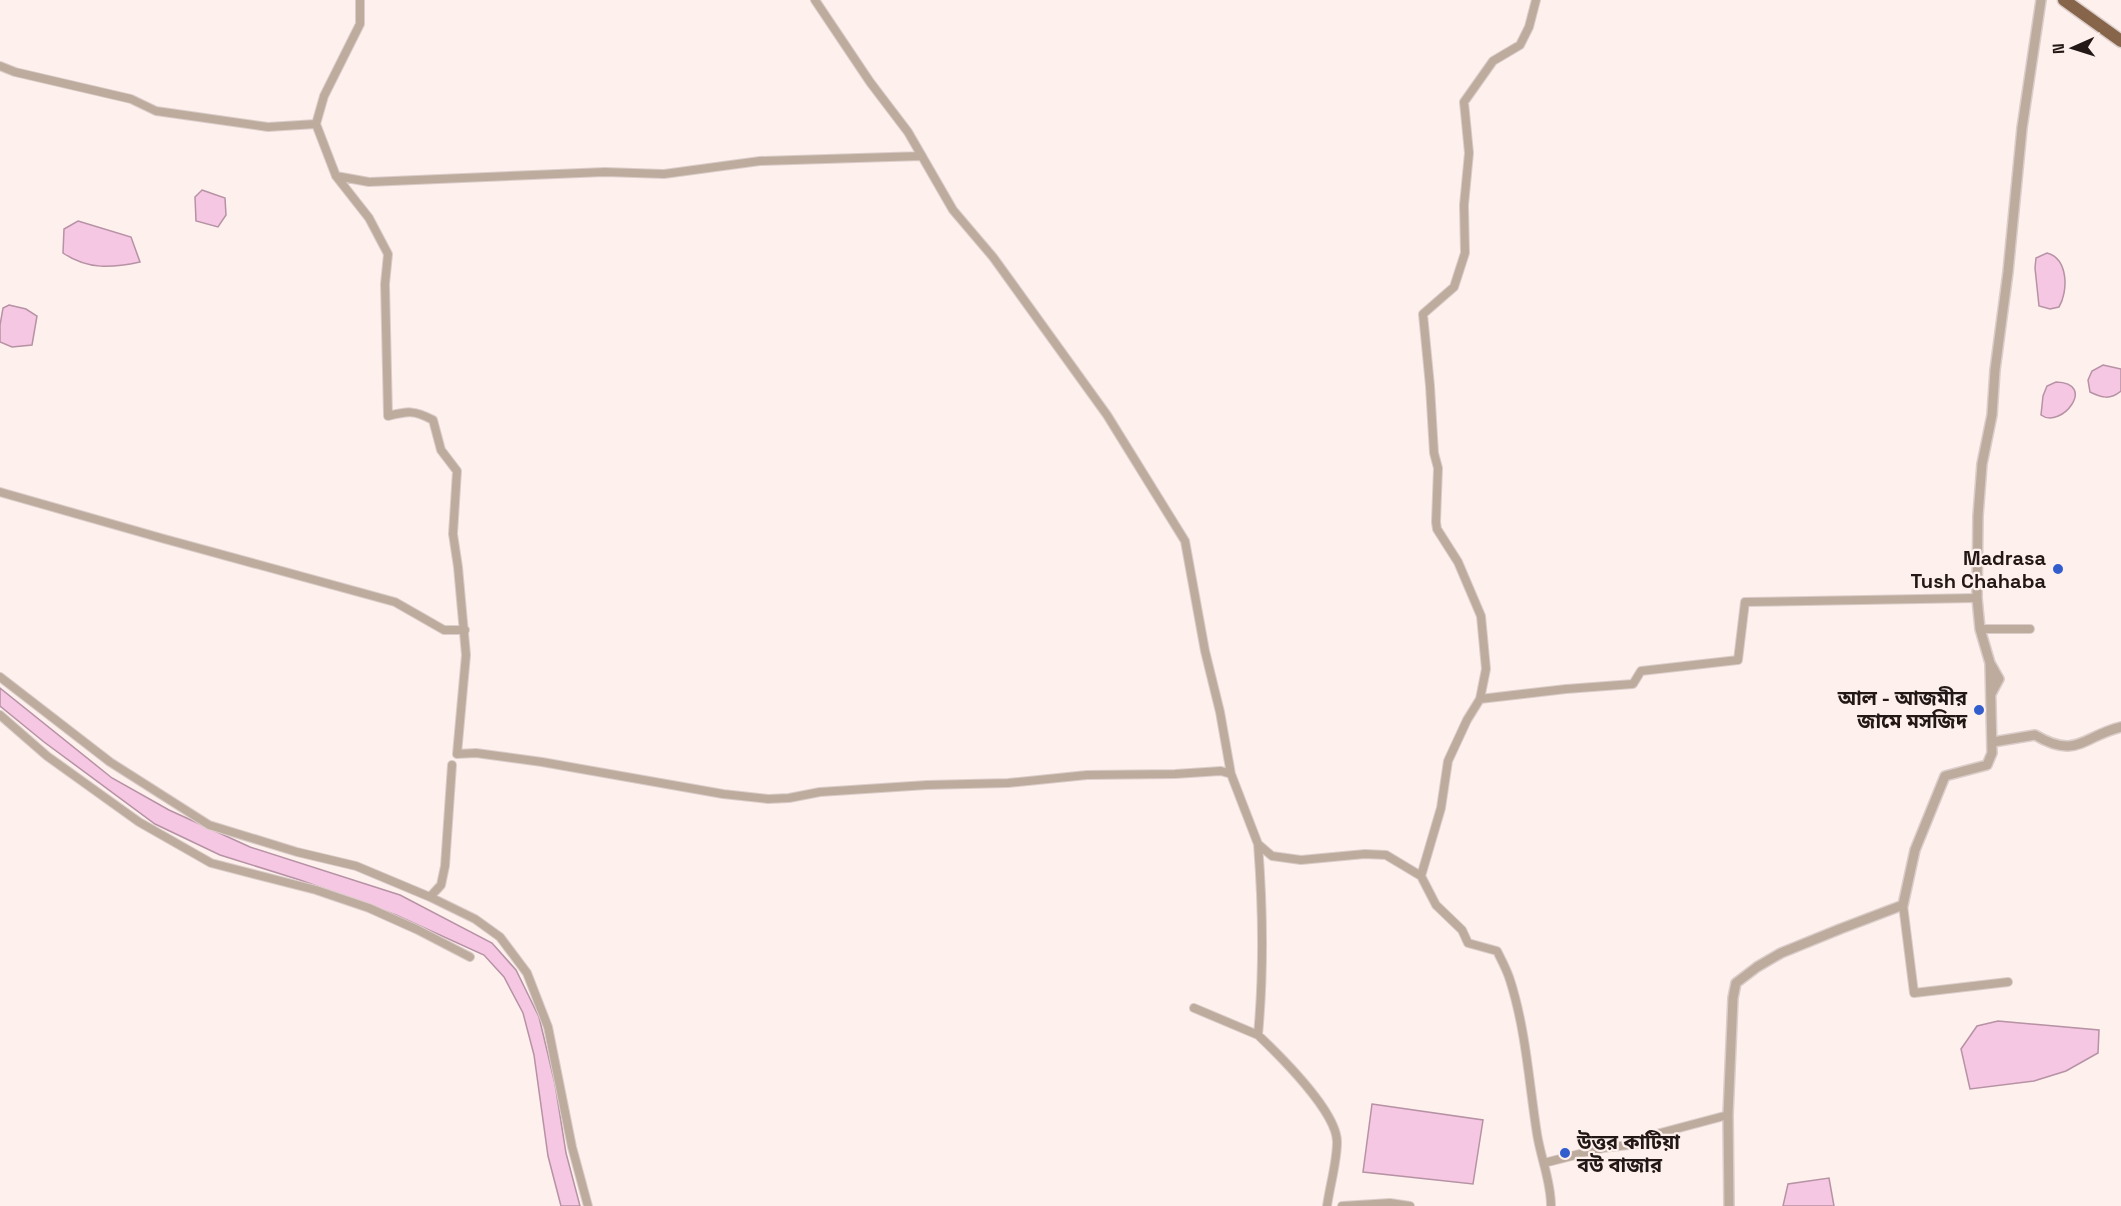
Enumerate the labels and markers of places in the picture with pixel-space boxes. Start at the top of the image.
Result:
place label: Madrasa Tush Chahaba [1911,545,2046,594]
marker: Madrasa Tush Chahaba [2051,562,2065,576]
place label: আল - আজমীর জামে মসজিদ [1837,685,1968,734]
marker: আল - আজমীর জামে মসজিদ [1972,703,1986,717]
place label: উত্তর কাটিয়া বউ বাজার [1576,1129,1680,1178]
marker: উত্তর কাটিয়া বউ বাজার [1558,1146,1572,1160]

